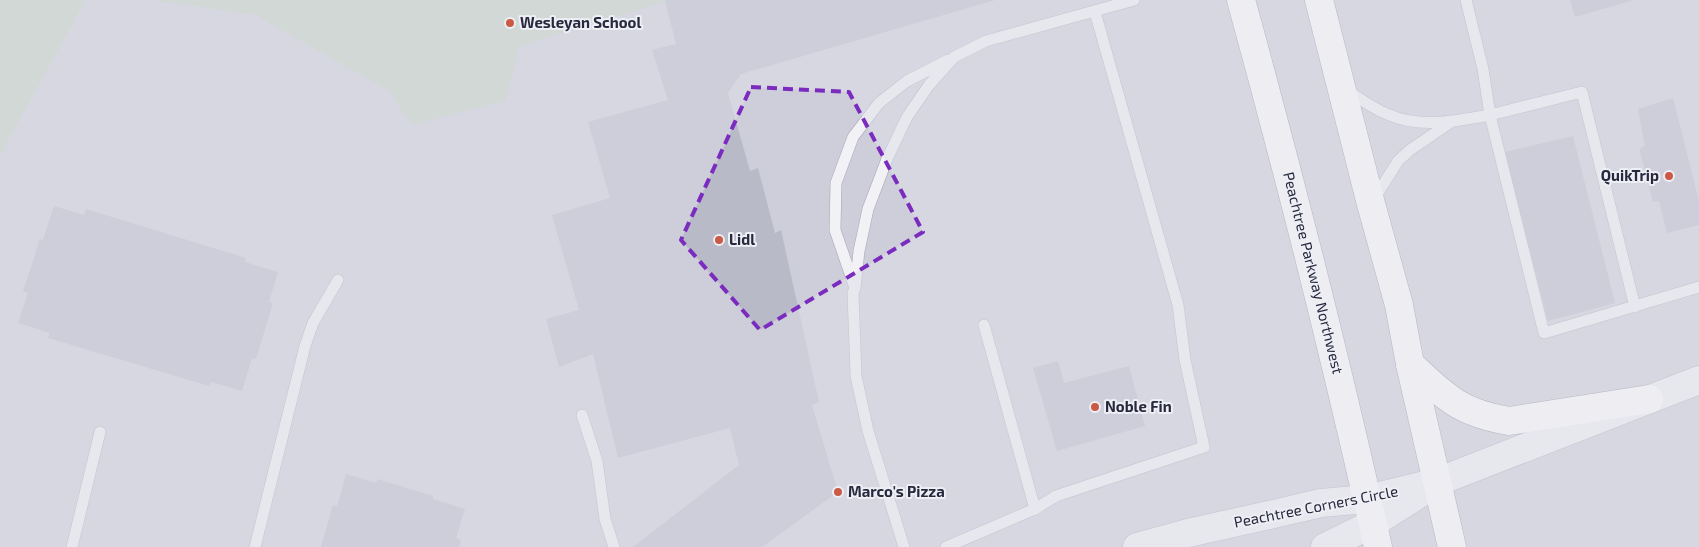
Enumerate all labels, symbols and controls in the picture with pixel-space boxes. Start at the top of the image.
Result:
place label: Wesleyan School [520,13,641,32]
marker: Wesleyan School [504,17,516,29]
place label: QuikTrip [1601,166,1659,185]
street label: Peachtree Parkway Northwest [1280,170,1348,376]
marker: QuikTrip [1663,170,1675,182]
place label: Lidl [729,230,755,248]
marker: Lidl [713,234,725,246]
place label: Noble Fin [1105,397,1172,415]
marker: Noble Fin [1089,401,1101,413]
street label: Peachtree Corners Circle [1232,481,1399,531]
place label: Marco's Pizza [848,482,945,500]
marker: Marco's Pizza [832,486,844,498]

